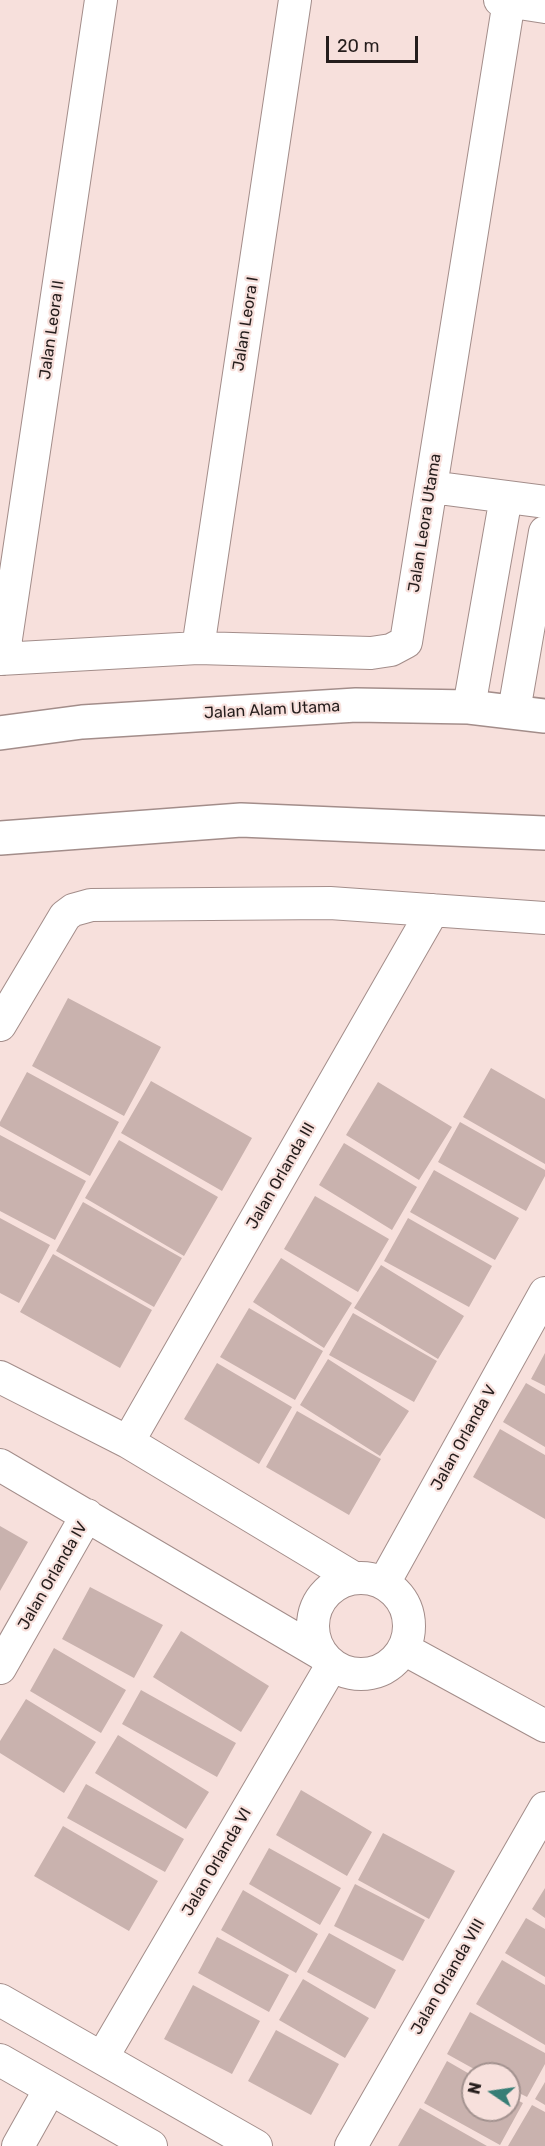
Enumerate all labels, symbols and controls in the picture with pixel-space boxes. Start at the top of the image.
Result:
scale bar [329,24,420,62]
text: 20 m [337,35,379,57]
street label: Jalan Leora I [229,275,263,373]
street label: Jalan Leora II [36,279,68,381]
street label: Jalan Leora Utama [405,452,445,594]
street label: Jalan Alam Utama [203,697,341,723]
street label: Jalan Orlanda III [243,1119,319,1233]
street label: Jalan Orlanda V [427,1382,501,1494]
street label: Jalan Orlanda IV [14,1519,92,1633]
street label: Jalan Orlanda VI [178,1805,256,1919]
street label: Jalan Orlanda VIII [407,1916,489,2038]
north arrow [461,2062,521,2122]
text: N [464,2081,485,2096]

